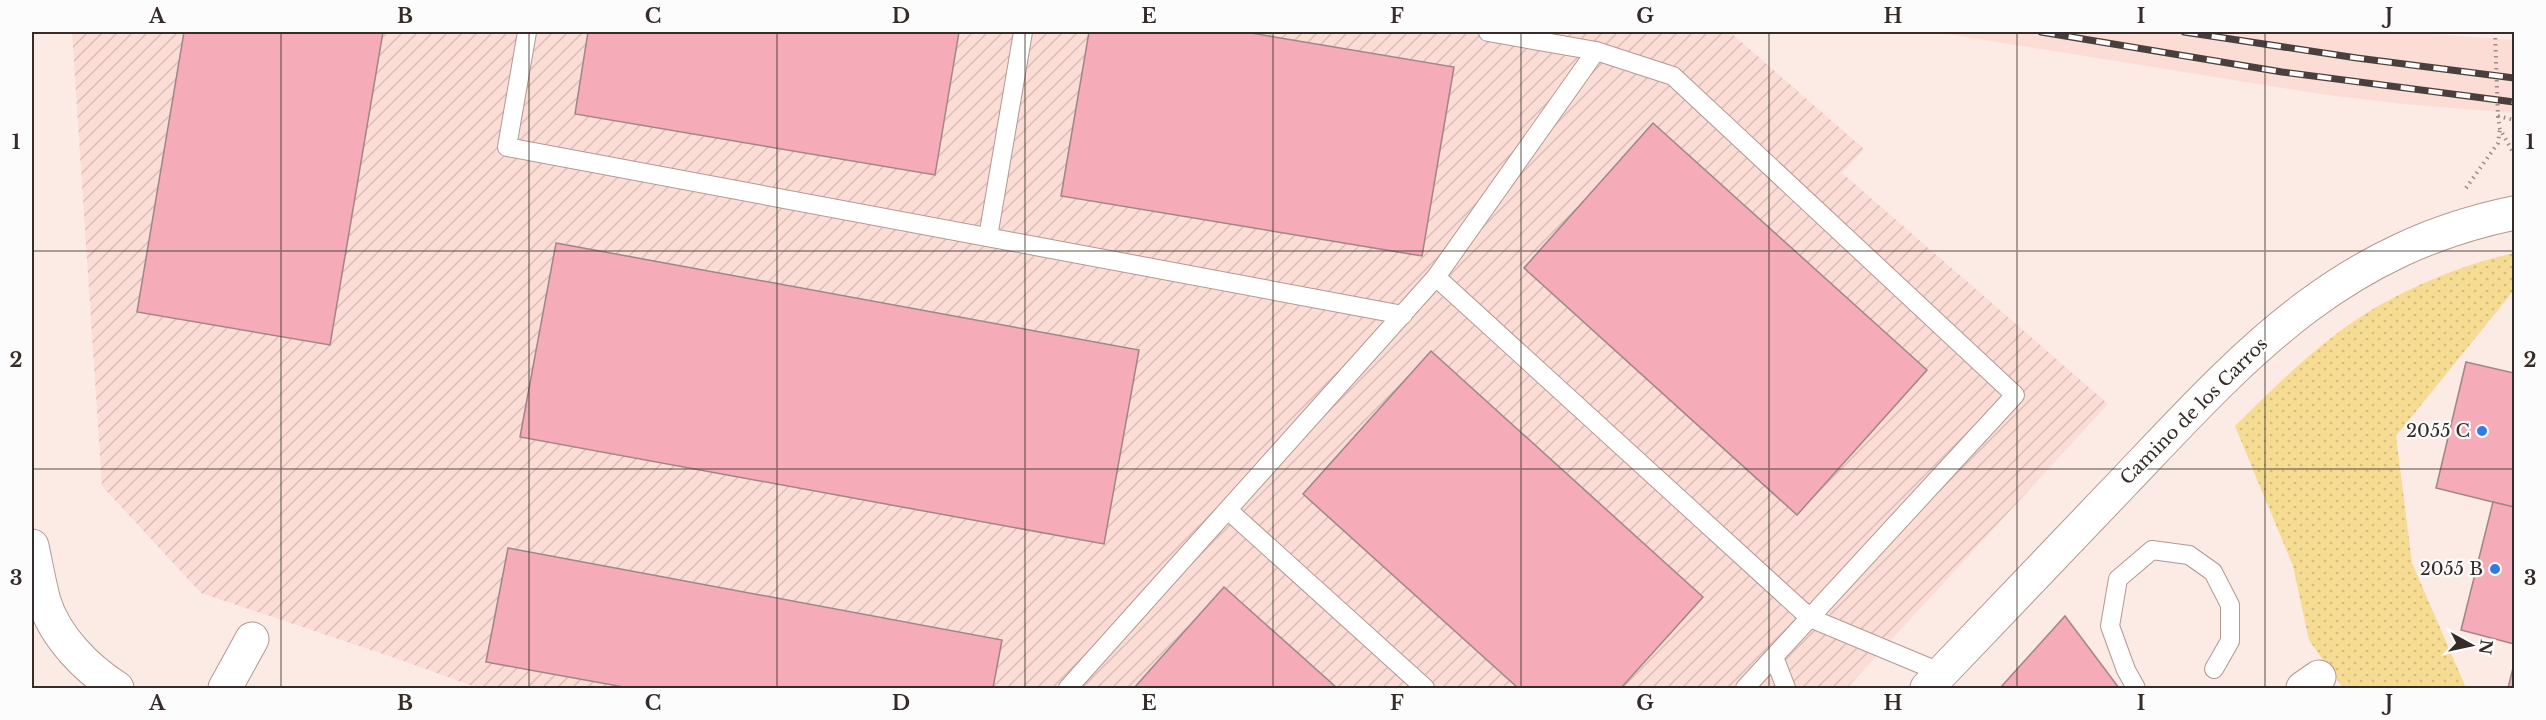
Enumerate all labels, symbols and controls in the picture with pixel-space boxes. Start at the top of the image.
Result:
text: A [148,4,166,28]
text: B [397,4,413,28]
text: C [645,4,661,28]
text: D [892,4,910,28]
text: E [1141,4,1157,28]
text: F [1390,4,1404,28]
text: G [1636,4,1654,28]
text: H [1884,4,1903,28]
text: I [2137,4,2145,28]
text: J [2381,4,2393,28]
text: 1 [12,130,21,154]
text: 1 [2526,130,2535,154]
street label: Camino de los Carros [2116,333,2272,489]
text: 2 [9,348,23,372]
text: 2 [2523,348,2537,372]
place label: 2055 C [2406,420,2470,442]
marker: 2055 C [2475,424,2489,438]
place label: 2055 B [2420,558,2483,580]
marker: 2055 B [2488,562,2502,576]
text: 3 [10,566,22,590]
text: 3 [2524,566,2536,590]
north arrow [2441,615,2501,675]
text: N [2475,638,2497,656]
text: A [148,691,166,715]
text: B [397,691,413,715]
text: C [645,691,661,715]
text: D [892,691,910,715]
text: E [1141,691,1157,715]
text: F [1390,691,1404,715]
text: G [1636,691,1654,715]
text: H [1884,691,1903,715]
text: I [2137,691,2145,715]
text: J [2381,691,2393,715]

